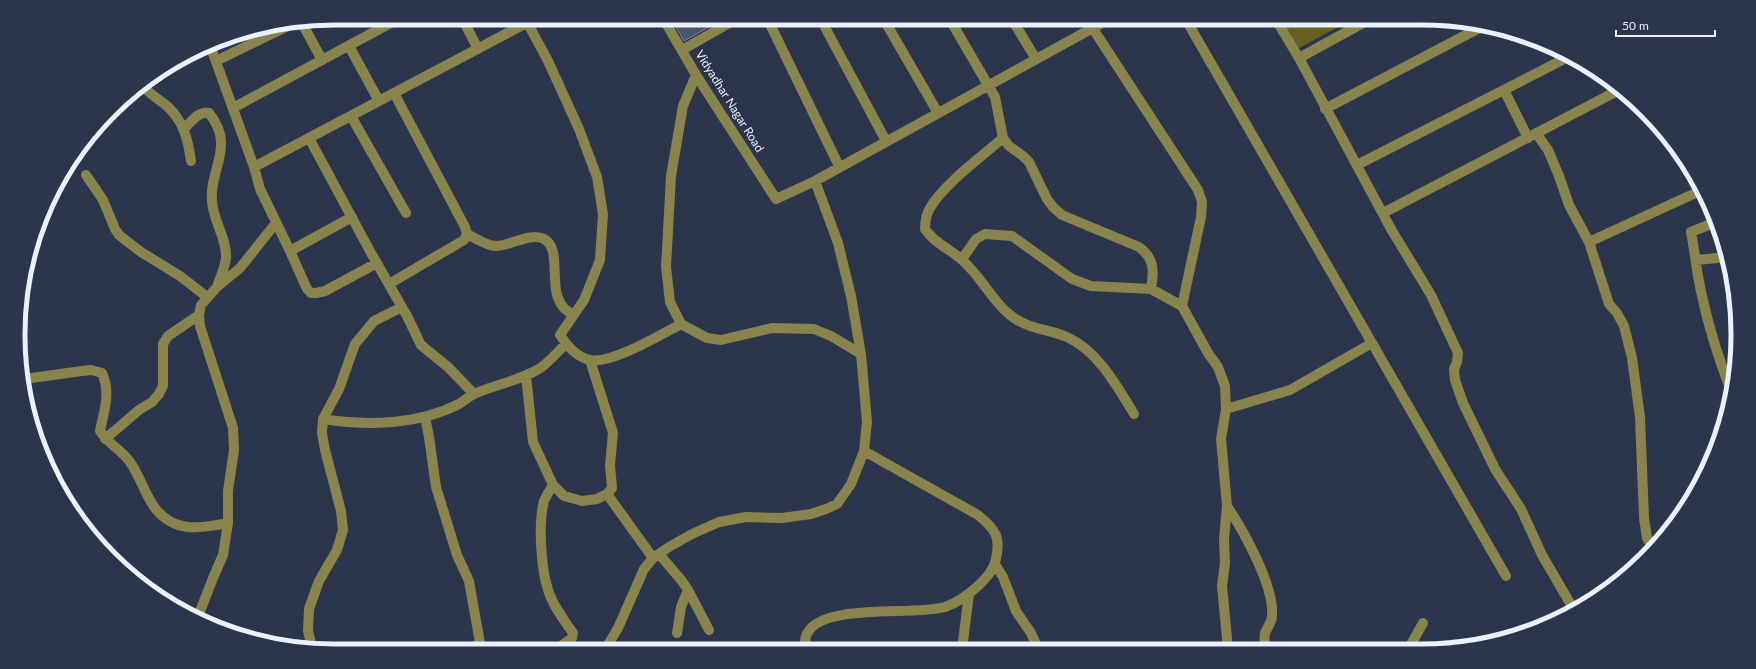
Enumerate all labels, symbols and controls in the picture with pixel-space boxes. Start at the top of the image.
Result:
scale bar [1616,12,1715,38]
text: 50 m [1622,18,1649,33]
street label: Vidyadhar Nagar Road [693,47,767,155]

